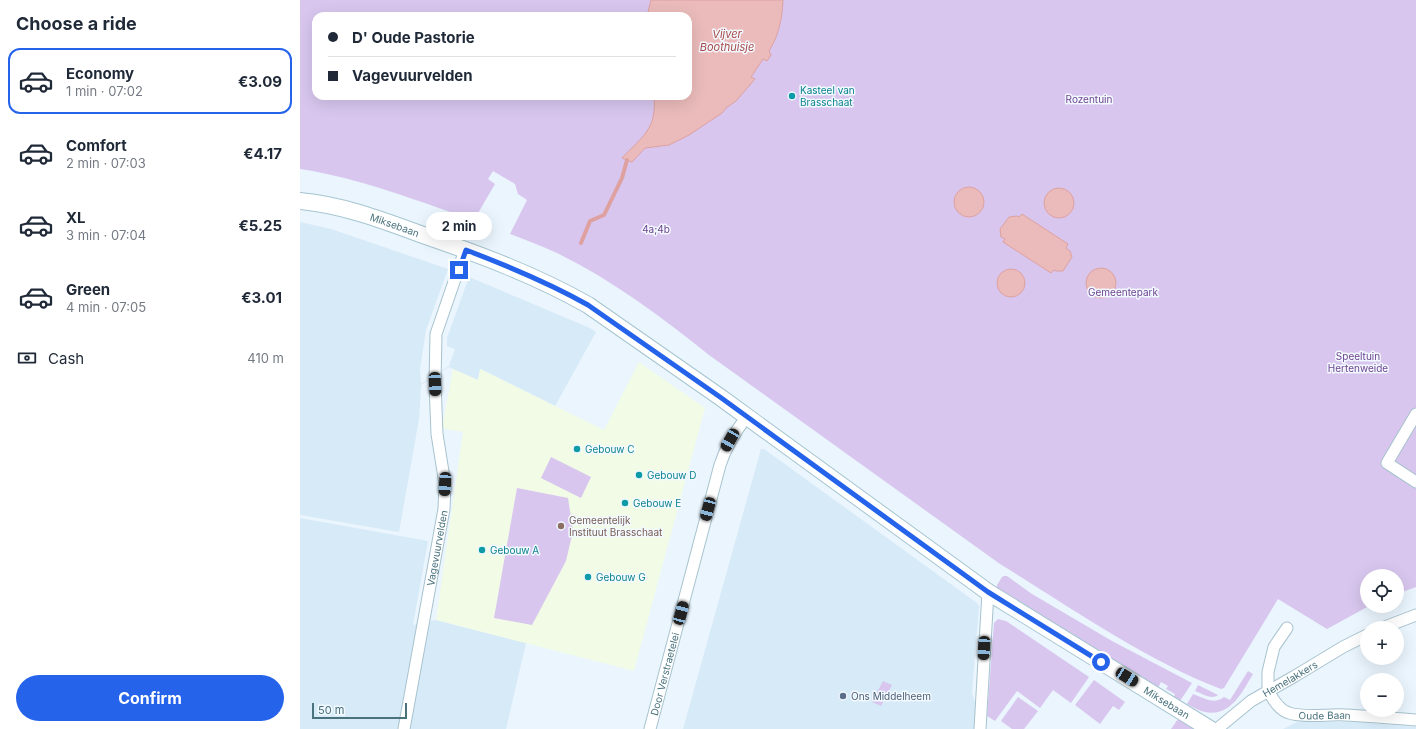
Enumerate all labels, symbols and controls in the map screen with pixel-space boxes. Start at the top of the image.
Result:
text: Choose a ride [16,13,137,34]
water label: Vijver Boothuisje [700,27,754,54]
text: D' Oude Pastorie [352,28,475,47]
icon: car [18,63,54,99]
text: Economy [66,64,134,83]
text: Vagevuurvelden [352,66,473,85]
text: €3.09 [238,72,282,91]
text: 1 min · 07:02 [66,83,143,99]
place label: Kasteel van Brasschaat [800,84,855,108]
marker: Kasteel van Brasschaat [787,91,797,101]
park label: Rozentuin [1066,93,1112,105]
icon: car [18,135,54,171]
text: Comfort [66,136,127,155]
text: €4.17 [243,144,282,163]
text: 2 min · 07:03 [66,155,146,171]
icon: car [18,207,54,243]
text: XL [66,208,86,227]
street label: Miksebaan [369,211,421,239]
callout: 2 min [426,212,492,240]
text: €5.25 [238,216,282,235]
text: 2 min [442,218,476,234]
park label: 4a;4b [642,223,670,235]
text: 3 min · 07:04 [66,227,146,243]
route end [450,261,468,279]
icon: car [18,279,54,315]
text: Green [66,280,110,299]
park label: Gemeentepark [1088,286,1158,298]
text: €3.01 [241,288,282,307]
text: 4 min · 07:05 [66,299,146,315]
icon: cash [16,347,38,369]
text: Cash [48,349,84,368]
text: 410 m [247,350,284,366]
park label: Speeltuin Hertenweide [1328,350,1388,374]
car [429,372,441,396]
car [719,427,741,453]
place label: Gebouw C [585,443,635,455]
marker: Gebouw C [572,444,582,454]
place label: Gebouw D [647,469,697,481]
marker: Gebouw D [634,470,644,480]
car [438,472,452,496]
car [699,496,717,522]
place label: Gebouw E [633,497,681,509]
marker: Gebouw E [620,498,630,508]
street label: Vagevuurvelden [424,509,450,587]
place label: Gemeentelijk Instituut Brasschaat [569,514,663,538]
marker: Gemeentelijk Instituut Brasschaat [556,521,566,531]
place label: Gebouw A [490,544,539,556]
marker: Gebouw A [477,545,487,555]
map controls [1360,569,1404,717]
button: locate [1360,569,1404,613]
place label: Gebouw G [596,571,646,583]
marker: Gebouw G [583,572,593,582]
car [672,600,690,626]
button: + [1360,621,1404,665]
street label: Door Verstraetelei [648,631,681,717]
car [977,636,991,660]
route start [1092,653,1110,671]
street label: Hemelakkers [1260,658,1320,699]
car [1114,666,1140,688]
button: − [1360,673,1404,717]
button: Confirm [16,675,284,721]
street label: Miksebaan [1142,684,1192,721]
place label: Ons Middelheem [851,690,931,702]
marker: Ons Middelheem [838,691,848,701]
scale bar [312,701,407,720]
text: 50 m [318,703,344,717]
street label: Oude Baan [1298,709,1351,722]

